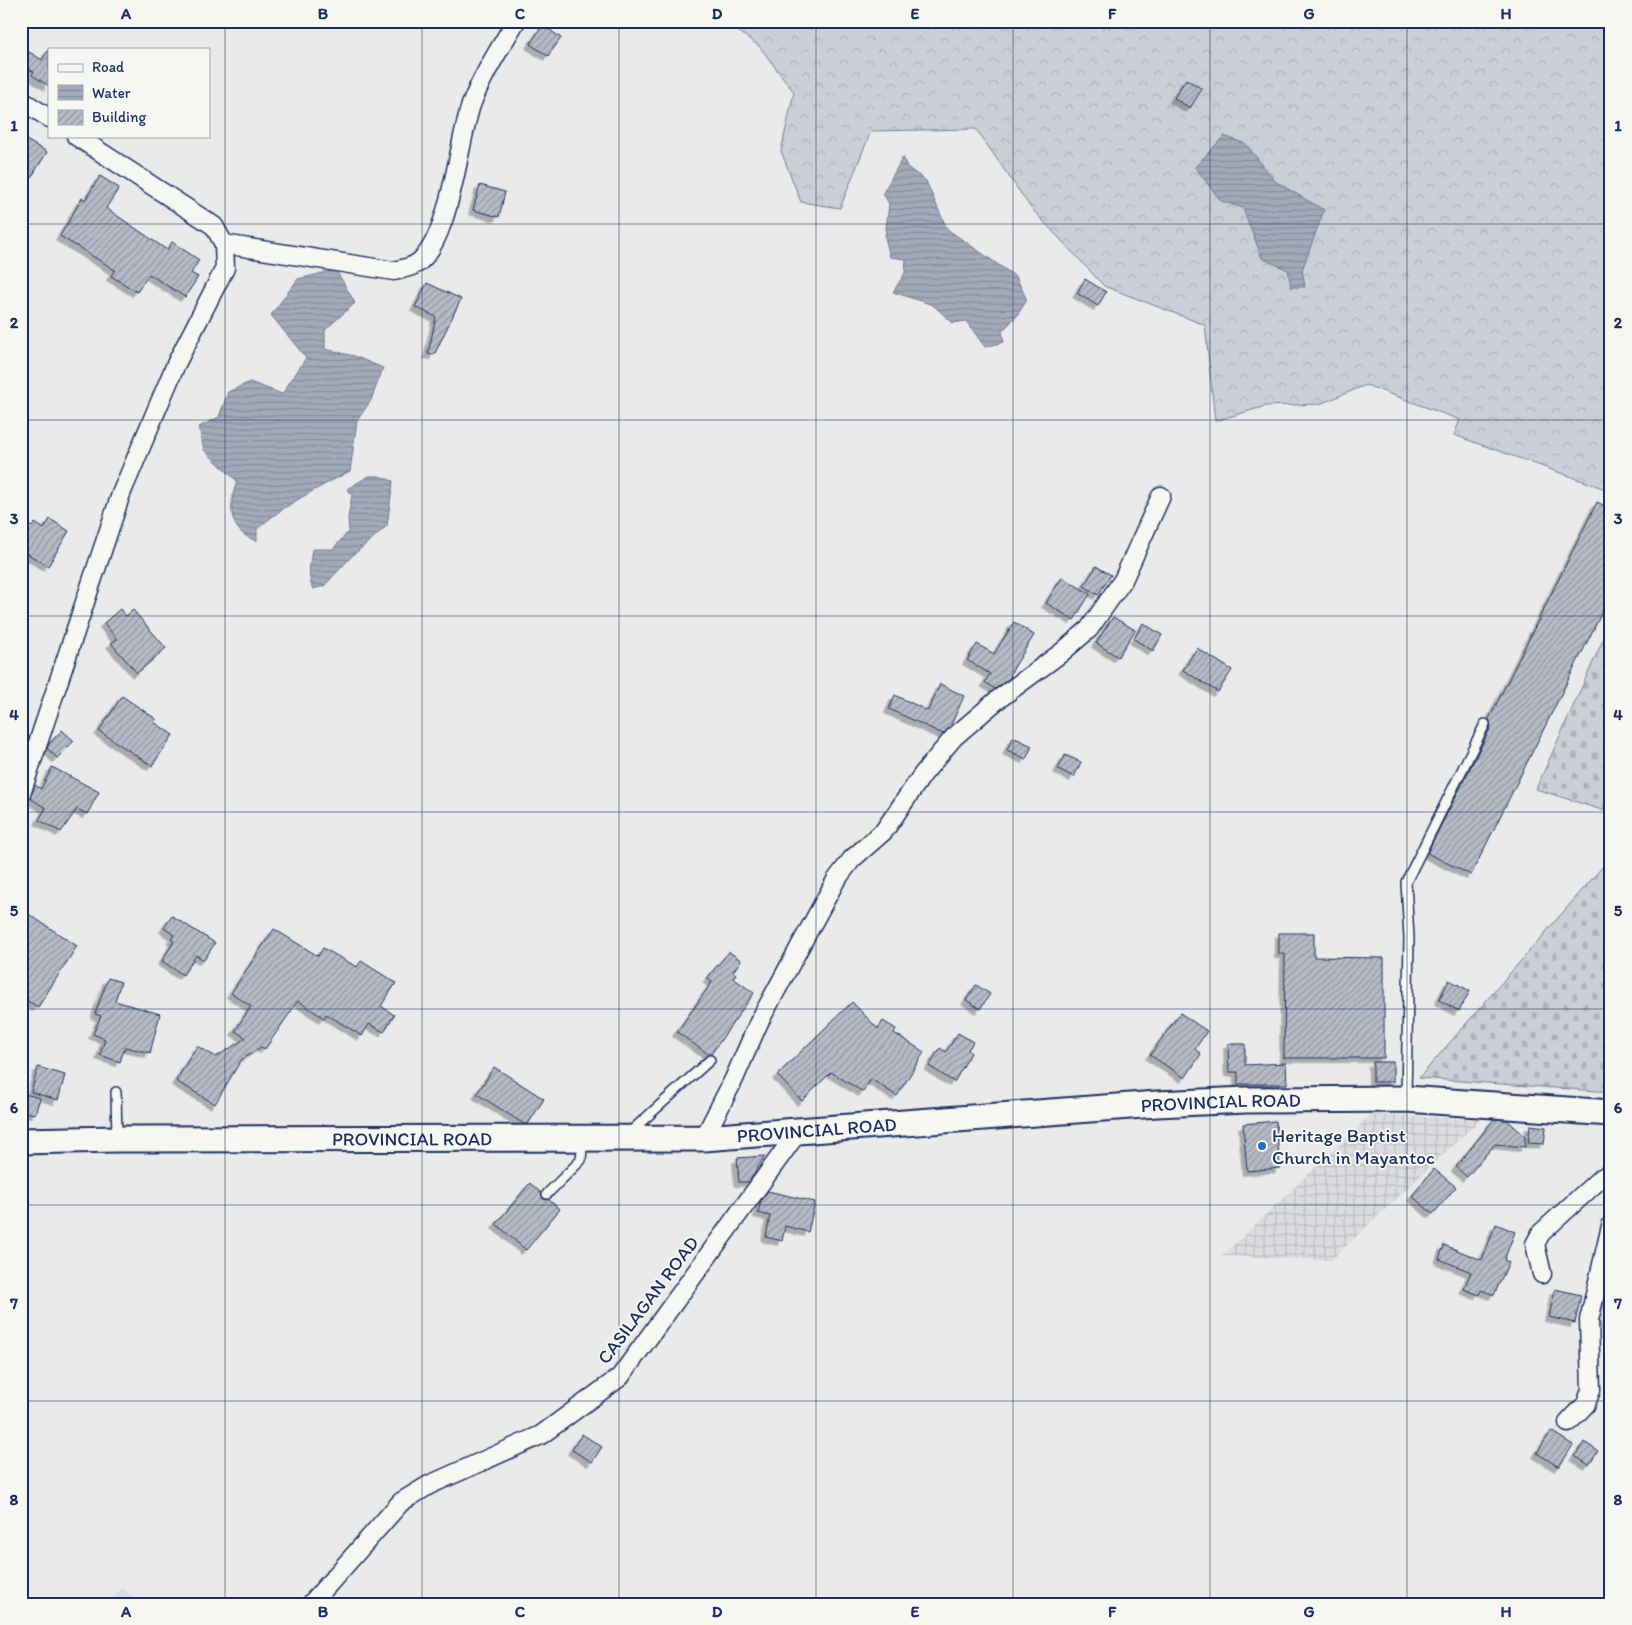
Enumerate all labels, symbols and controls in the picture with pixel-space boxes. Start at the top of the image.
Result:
text: A [120,4,132,23]
text: B [318,4,329,23]
text: C [515,4,526,23]
text: D [712,4,723,23]
text: E [911,4,920,23]
text: F [1108,4,1117,23]
text: G [1303,4,1315,23]
text: H [1500,4,1512,23]
legend [48,48,210,138]
text: Road [92,58,125,76]
text: Water [92,84,131,102]
text: Building [92,108,146,126]
text: 1 [10,116,18,135]
text: 1 [1614,116,1622,135]
text: 2 [10,313,19,332]
text: 2 [1614,313,1623,332]
text: 3 [10,509,19,528]
text: 3 [1614,509,1623,528]
text: 4 [9,705,19,724]
text: 4 [1613,705,1623,724]
text: 5 [10,901,19,920]
text: 5 [1614,901,1623,920]
street label: PROVINCIAL ROAD [1140,1088,1301,1117]
text: 6 [10,1098,19,1117]
text: 6 [1614,1098,1623,1117]
street label: PROVINCIAL ROAD [736,1112,897,1147]
place label: Heritage Baptist Church in Mayantoc [1272,1124,1435,1169]
street label: PROVINCIAL ROAD [332,1127,492,1150]
marker: Heritage Baptist Church in Mayantoc [1256,1140,1268,1152]
street label: CASILAGAN ROAD [592,1232,704,1368]
text: 7 [9,1294,18,1313]
text: 7 [1613,1294,1622,1313]
text: 8 [10,1490,19,1509]
text: 8 [1614,1490,1623,1509]
text: A [120,1602,132,1621]
text: B [318,1602,329,1621]
text: C [515,1602,526,1621]
text: D [712,1602,723,1621]
text: E [911,1602,920,1621]
text: F [1108,1602,1117,1621]
text: G [1303,1602,1315,1621]
text: H [1500,1602,1512,1621]

